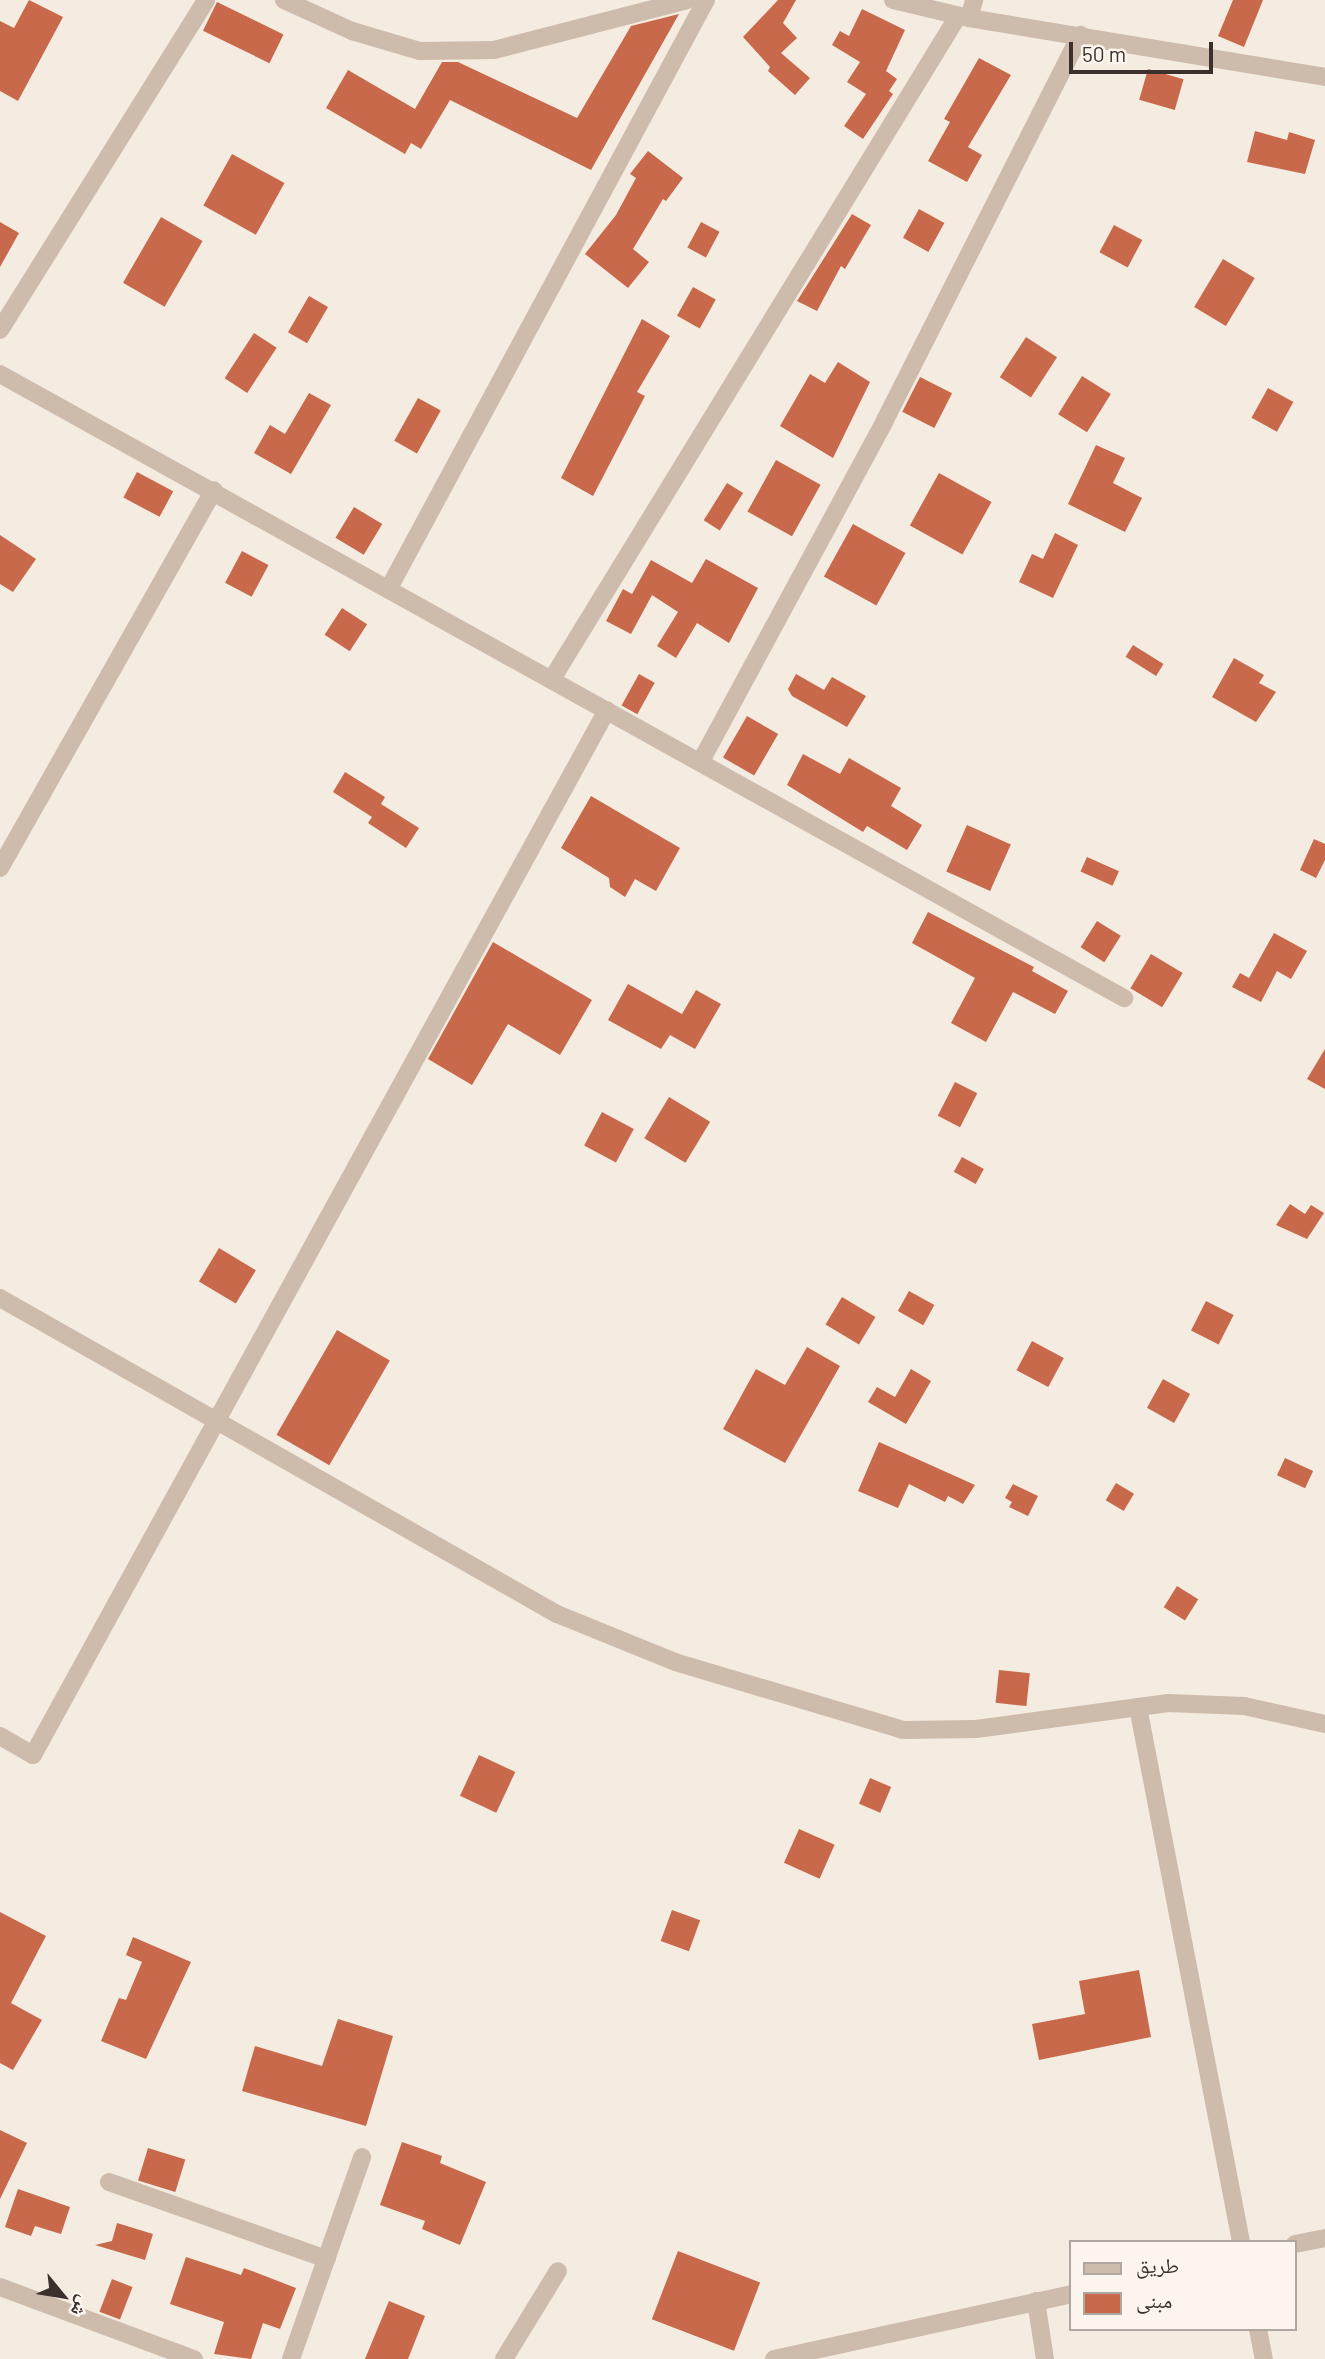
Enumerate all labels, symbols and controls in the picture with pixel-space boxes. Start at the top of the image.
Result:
scale bar [1073,28,1216,72]
text: 50 m [1082,41,1126,66]
legend [1070,2240,1297,2331]
text: طريق [1136,2252,1179,2277]
north arrow [28,2261,98,2331]
text: مبنى [1136,2287,1172,2312]
text: ش [67,2292,97,2321]

